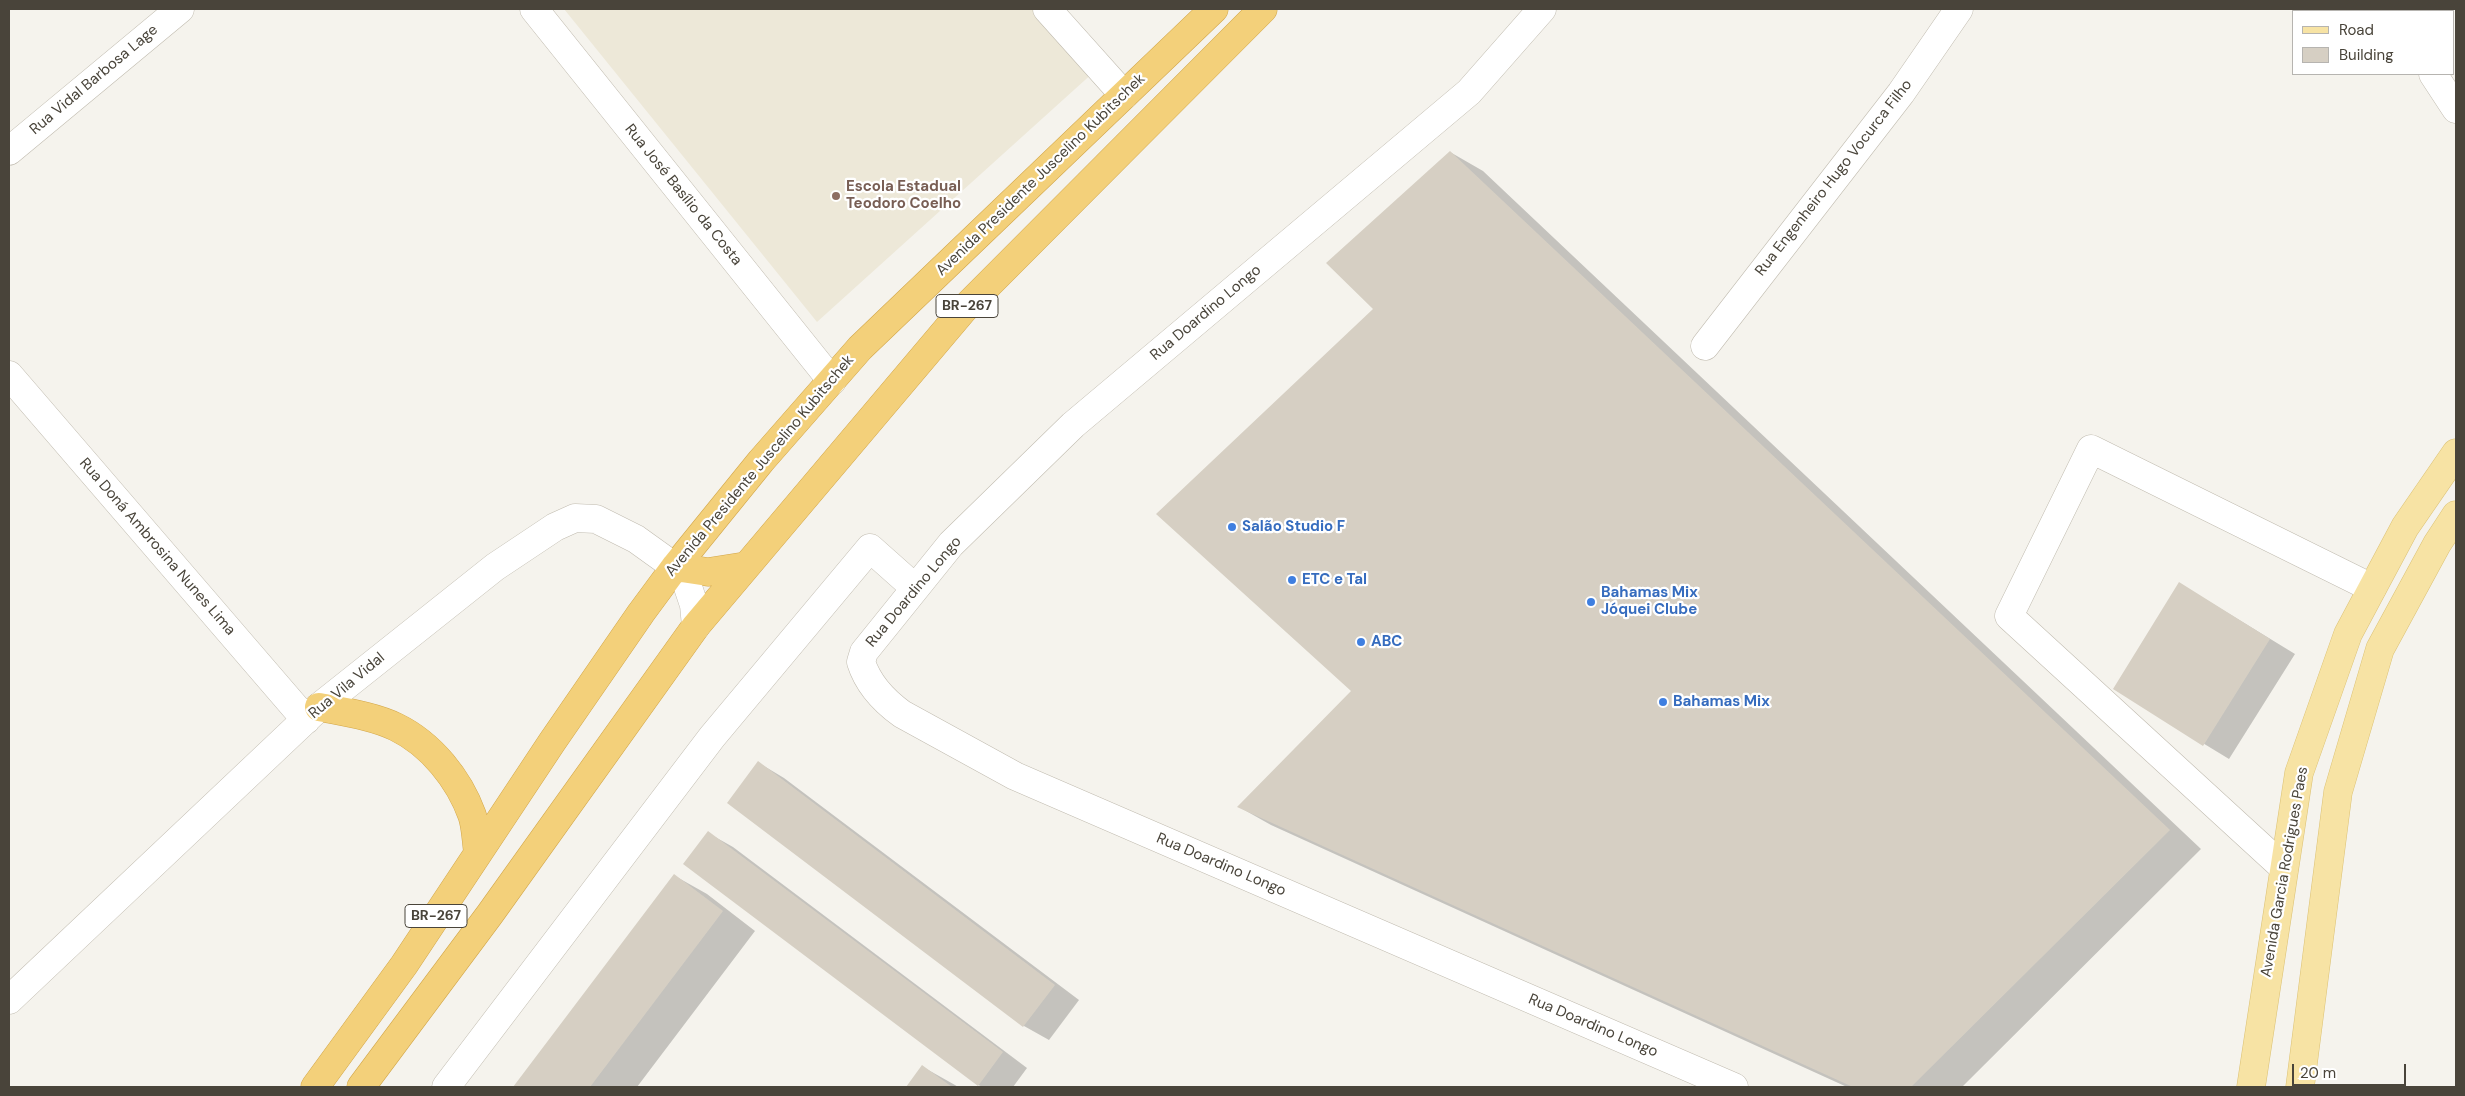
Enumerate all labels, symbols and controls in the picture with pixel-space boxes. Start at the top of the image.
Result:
legend [2292,10,2455,75]
text: Road [2339,20,2374,40]
street label: Rua Vidal Barbosa Lage [26,21,162,139]
text: Building [2339,45,2394,65]
street label: Avenida Presidente Juscelino Kubitschek [933,70,1149,280]
street label: Rua Engenheiro Hugo Vocurca Filho [1752,76,1916,280]
street label: Rua José Basílio da Costa [620,121,746,269]
place label: Escola Estadual Teodoro Coelho [846,178,961,213]
marker: Escola Estadual Teodoro Coelho [830,190,842,202]
street label: Rua Doardino Longo [1147,261,1265,365]
road number: BR-267 [936,294,998,318]
street label: Avenida Presidente Juscelino Kubitschek [662,352,858,580]
street label: Rua Doná Ambrosina Nunes Lima [75,455,239,639]
place label: Salão Studio F [1242,518,1345,536]
marker: Salão Studio F [1226,521,1238,533]
street label: Rua Doardino Longo [862,533,966,651]
place label: ETC e Tal [1302,571,1367,589]
marker: ETC e Tal [1286,574,1298,586]
place label: Bahamas Mix Jóquei Clube [1601,584,1698,619]
marker: Bahamas Mix Jóquei Clube [1585,596,1597,608]
place label: ABC [1371,633,1402,651]
marker: ABC [1355,636,1367,648]
street label: Rua Vila Vidal [305,649,389,723]
place label: Bahamas Mix [1673,693,1770,711]
marker: Bahamas Mix [1657,696,1669,708]
street label: Avenida Garcia Rodrigues Paes [2258,765,2312,979]
street label: Rua Doardino Longo [1154,830,1288,900]
road number: BR-267 [405,904,467,928]
street label: Rua Doardino Longo [1526,991,1660,1061]
scale bar [2295,1054,2409,1086]
text: 20 m [2300,1063,2336,1083]

